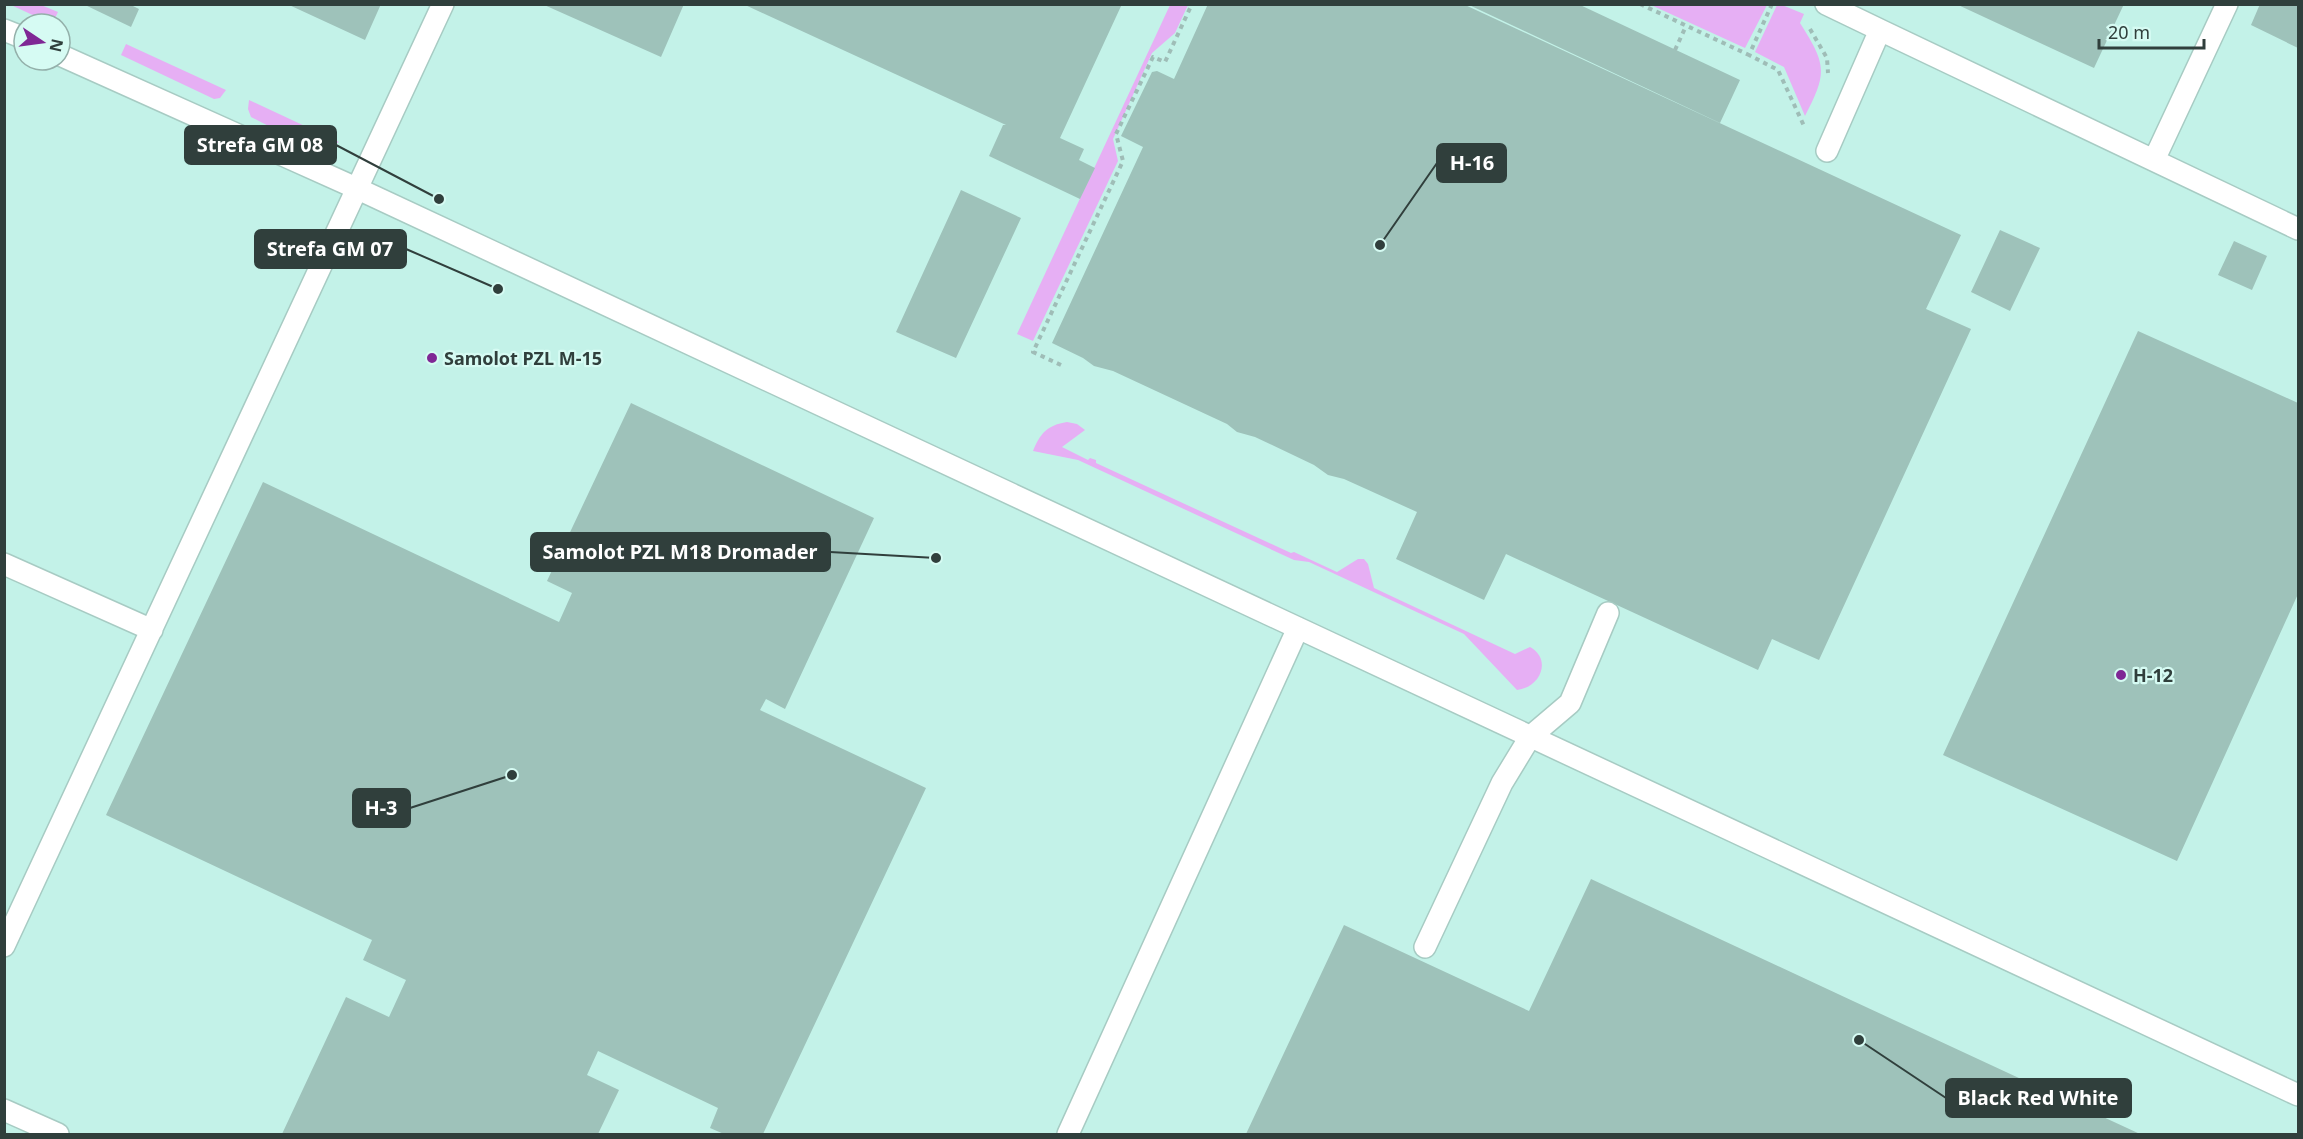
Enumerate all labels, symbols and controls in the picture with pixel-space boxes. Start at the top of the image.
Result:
north arrow [12,12,72,72]
scale bar [2099,12,2204,50]
text: 20 m [2108,20,2150,44]
text: N [44,37,69,54]
callout: Strefa GM 08 [185,126,336,164]
text: Strefa GM 08 [197,131,323,158]
callout: H-16 [1437,144,1506,182]
text: H-16 [1450,149,1494,176]
callout: Strefa GM 07 [255,230,406,268]
text: Strefa GM 07 [267,235,393,262]
place label: Samolot PZL M-15 [444,346,602,370]
marker: Samolot PZL M-15 [425,351,439,365]
callout: Samolot PZL M18 Dromader [531,533,830,571]
text: Samolot PZL M18 Dromader [542,538,818,565]
place label: H-12 [2133,663,2173,687]
marker: H-12 [2114,668,2128,682]
callout: H-3 [353,789,410,827]
text: H-3 [364,794,398,821]
callout: Black Red White [1946,1079,2131,1117]
text: Black Red White [1958,1084,2119,1111]

